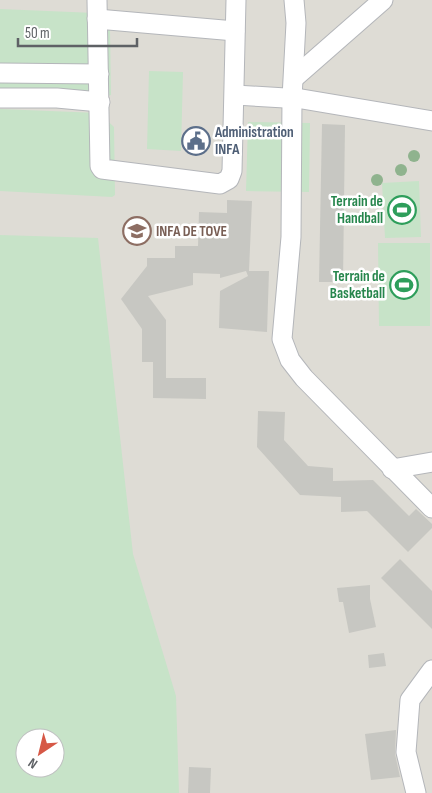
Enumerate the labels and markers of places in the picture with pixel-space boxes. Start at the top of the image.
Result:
place label: Administration INFA [214,123,294,159]
public building icon: Administration INFA [181,126,211,156]
place label: Terrain de Handball [331,192,383,228]
sports icon: Terrain de Handball [387,195,417,225]
school or university icon: INFA DE TOVE [122,216,152,246]
place label: INFA DE TOVE [156,222,227,241]
place label: Terrain de Basketball [330,267,385,303]
sports icon: Terrain de Basketball [389,270,419,300]

